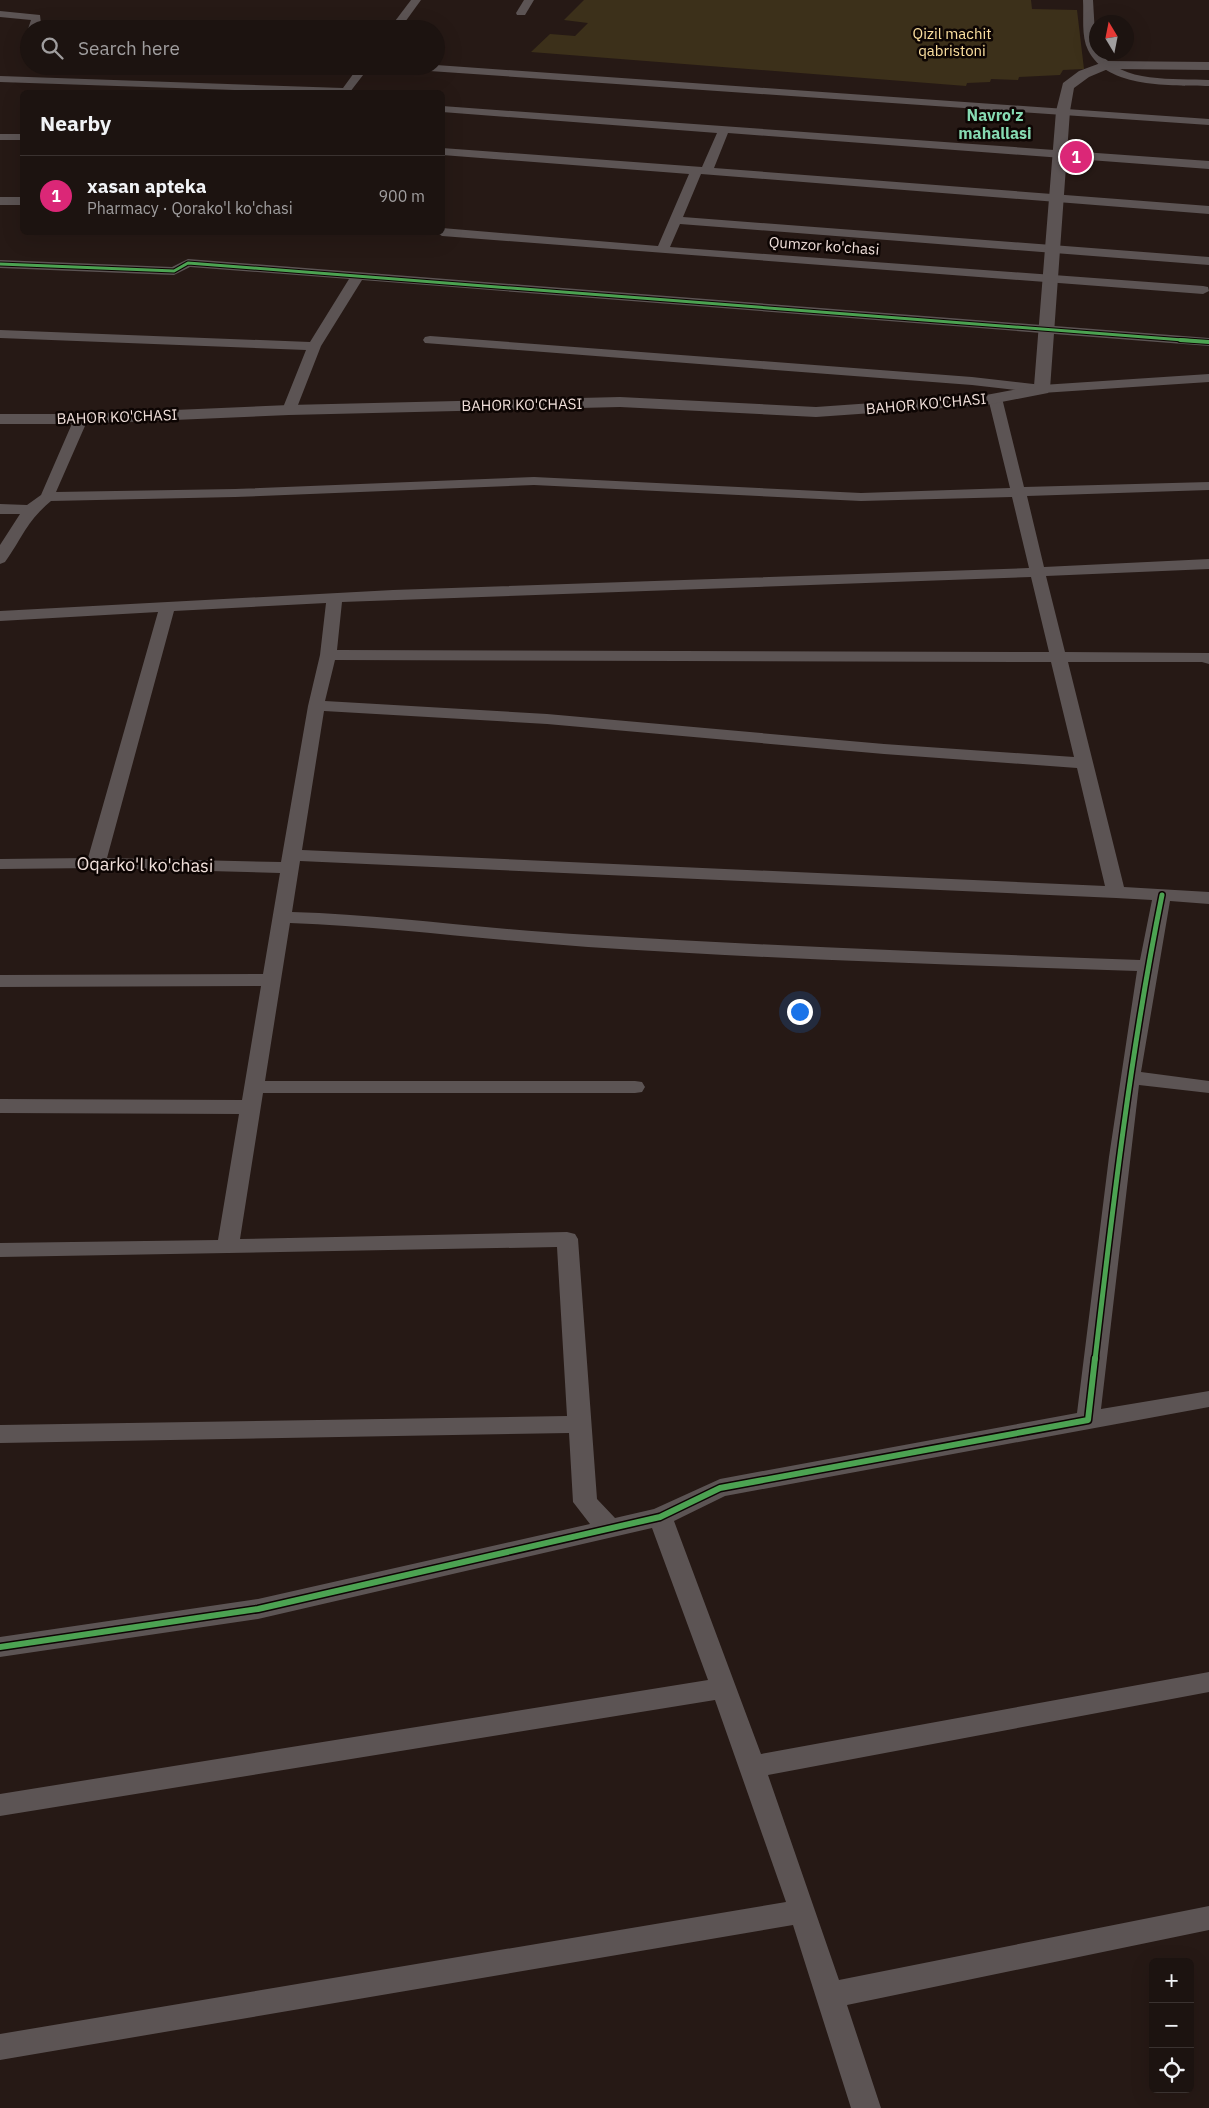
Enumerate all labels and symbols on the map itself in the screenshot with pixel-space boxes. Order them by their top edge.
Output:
north arrow [1089,15,1134,60]
park label: Qizil machit qabristoni [913,24,991,60]
district label: Navro'z mahallasi [958,105,1032,143]
pin: 1 [1060,138,1092,176]
street label: Qumzor ko'chasi [768,232,880,259]
street label: BAHOR KO'CHASI [865,389,987,418]
street label: BAHOR KO'CHASI [461,394,583,415]
street label: BAHOR KO'CHASI [56,405,178,428]
street label: Oqarko'l ko'chasi [76,852,214,877]
your location [787,999,813,1025]

